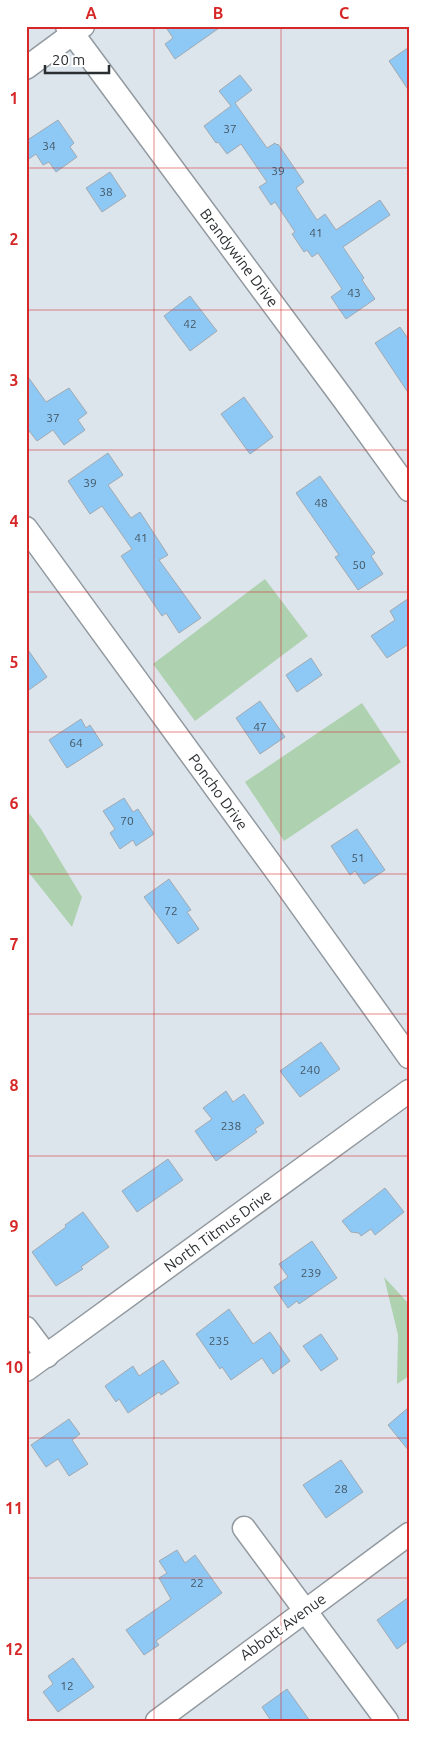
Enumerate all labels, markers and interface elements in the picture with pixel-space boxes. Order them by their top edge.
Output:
text: A [85,4,97,22]
text: B [213,4,223,22]
text: C [339,4,349,22]
scale bar [45,42,109,74]
text: 20 m [52,51,85,68]
text: 1 [9,89,19,107]
house number: 37 [223,122,237,135]
house number: 34 [42,139,56,152]
house number: 39 [271,164,285,177]
house number: 38 [99,185,113,198]
street label: Brandywine Drive [197,205,282,310]
house number: 41 [309,226,323,239]
text: 2 [9,230,19,248]
house number: 43 [347,286,361,299]
house number: 42 [183,317,197,330]
text: 3 [9,371,19,389]
house number: 37 [46,411,60,424]
house number: 39 [83,476,97,489]
house number: 48 [314,496,328,509]
text: 4 [9,512,19,530]
house number: 41 [134,531,148,544]
house number: 50 [352,558,366,571]
text: 5 [9,653,19,671]
house number: 47 [253,720,267,733]
house number: 64 [69,736,83,749]
street label: Poncho Drive [185,751,252,833]
text: 6 [9,794,19,812]
house number: 70 [120,814,134,827]
house number: 51 [351,851,365,864]
house number: 72 [164,904,178,917]
text: 7 [9,935,19,953]
house number: 240 [300,1063,320,1076]
text: 8 [9,1076,19,1094]
house number: 238 [221,1119,241,1132]
street label: North Titmus Drive [161,1186,275,1275]
text: 9 [9,1217,19,1235]
house number: 239 [301,1266,321,1279]
house number: 235 [209,1334,229,1347]
text: 10 [5,1358,23,1376]
house number: 28 [334,1482,348,1495]
text: 11 [5,1499,23,1517]
house number: 22 [190,1576,204,1589]
street label: Abbott Avenue [237,1590,329,1663]
text: 12 [5,1640,23,1658]
house number: 12 [60,1679,74,1692]

